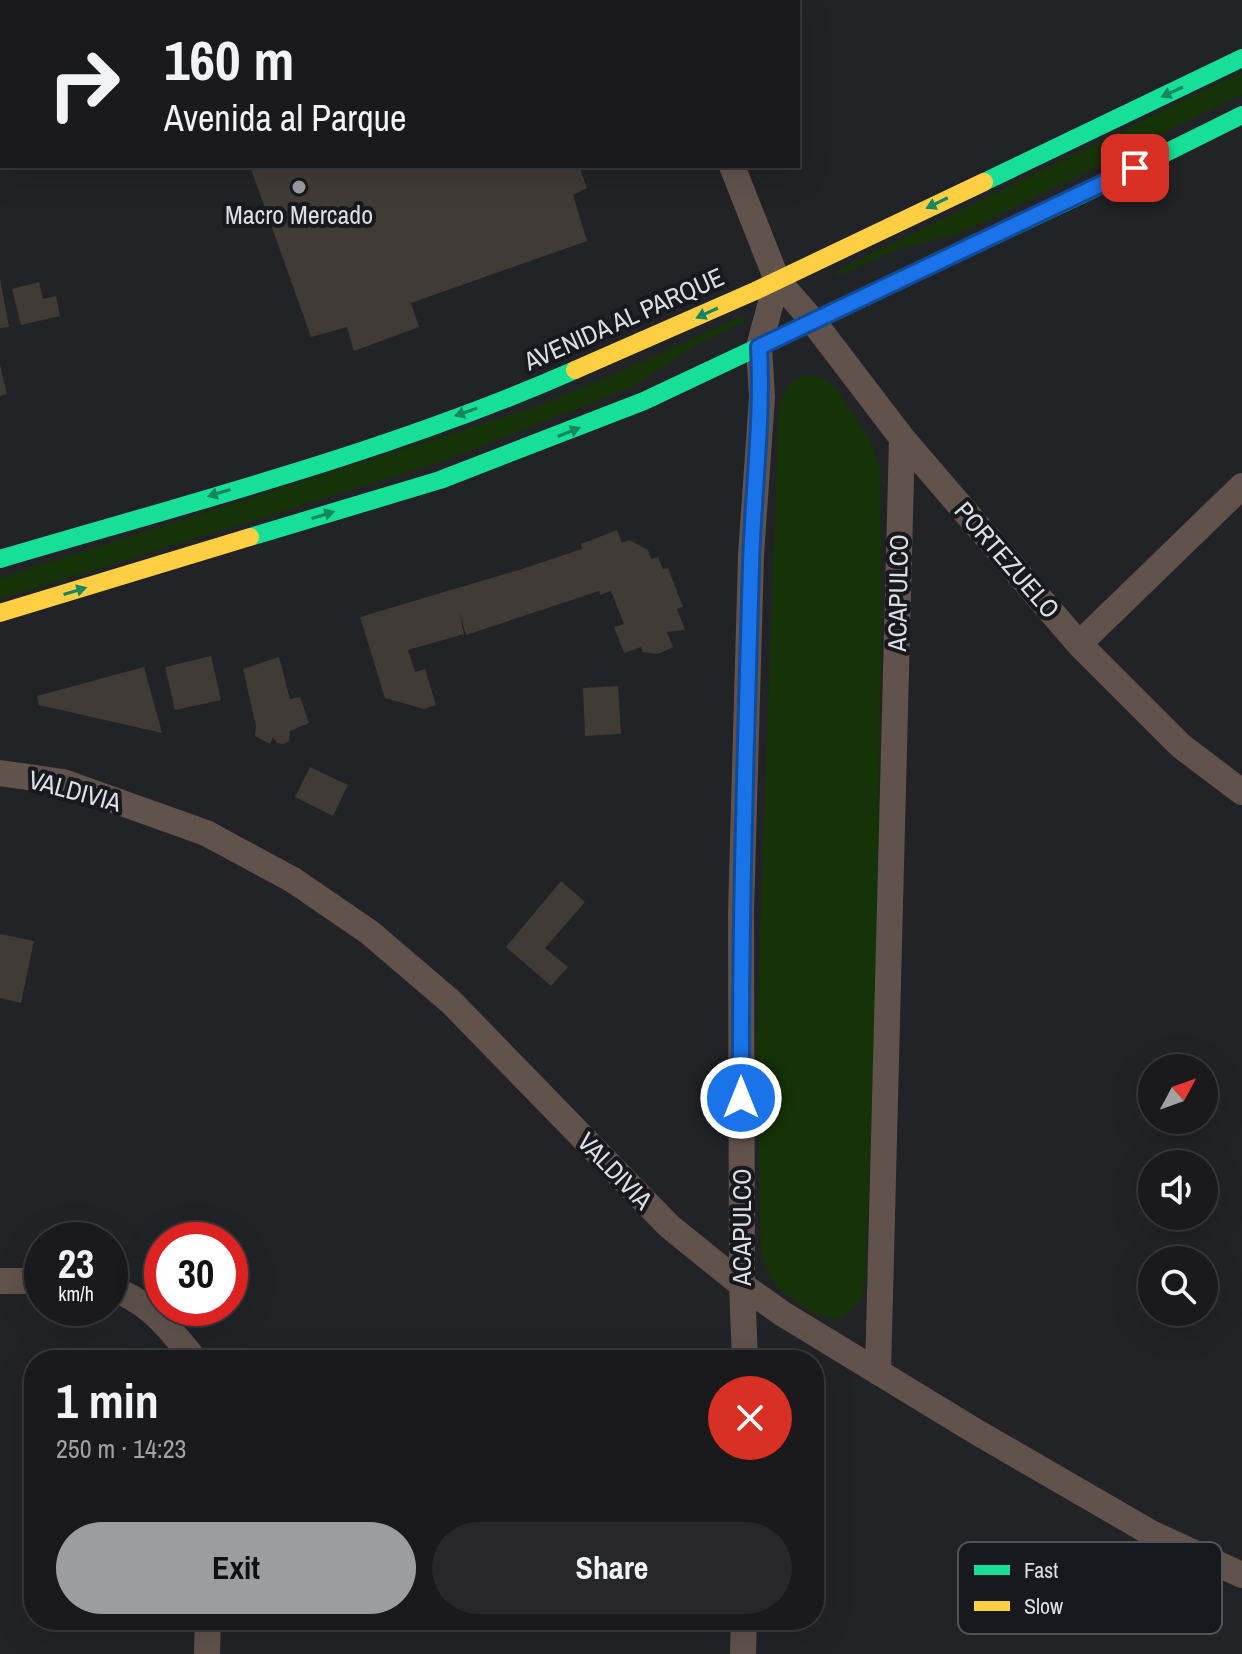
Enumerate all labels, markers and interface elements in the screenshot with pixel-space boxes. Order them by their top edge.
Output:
text: 160 m [164,22,294,97]
icon: right [32,32,136,136]
one-way arrow [1160,85,1184,99]
text: Avenida al Parque [164,94,406,142]
pin [1101,134,1169,202]
icon: arrive [1113,146,1157,190]
marker: Macro Mercado [290,178,308,196]
one-way arrow [925,196,948,210]
place label: Macro Mercado [225,197,373,232]
street label: AVENIDA AL PARQUE [517,259,729,379]
one-way arrow [695,306,718,320]
one-way arrow [454,406,478,419]
one-way arrow [557,425,581,438]
one-way arrow [207,487,231,500]
street label: PORTEZUELO [947,494,1068,626]
one-way arrow [312,508,336,521]
street label: ACAPULCO [879,534,916,653]
one-way arrow [63,584,87,597]
street label: VALDIVIA [25,761,126,820]
north arrow [1138,1054,1218,1134]
map controls [1138,1054,1218,1326]
position arrow [699,1056,783,1140]
street label: VALDIVIA [570,1125,661,1217]
button: sound [1138,1150,1218,1230]
street label: ACAPULCO [724,1168,759,1287]
speed limit sign: 30 [144,1222,248,1326]
text: 23 [58,1237,94,1290]
button: search [1138,1246,1218,1326]
text: km/h [58,1280,94,1307]
text: 1 min [56,1368,159,1433]
button: close [708,1376,792,1460]
text: 250 m · 14:23 [56,1431,186,1466]
button: Exit [56,1522,416,1614]
button: Share [432,1522,792,1614]
legend [958,1542,1222,1634]
text: Fast [1024,1555,1058,1585]
text: Slow [1024,1591,1063,1621]

